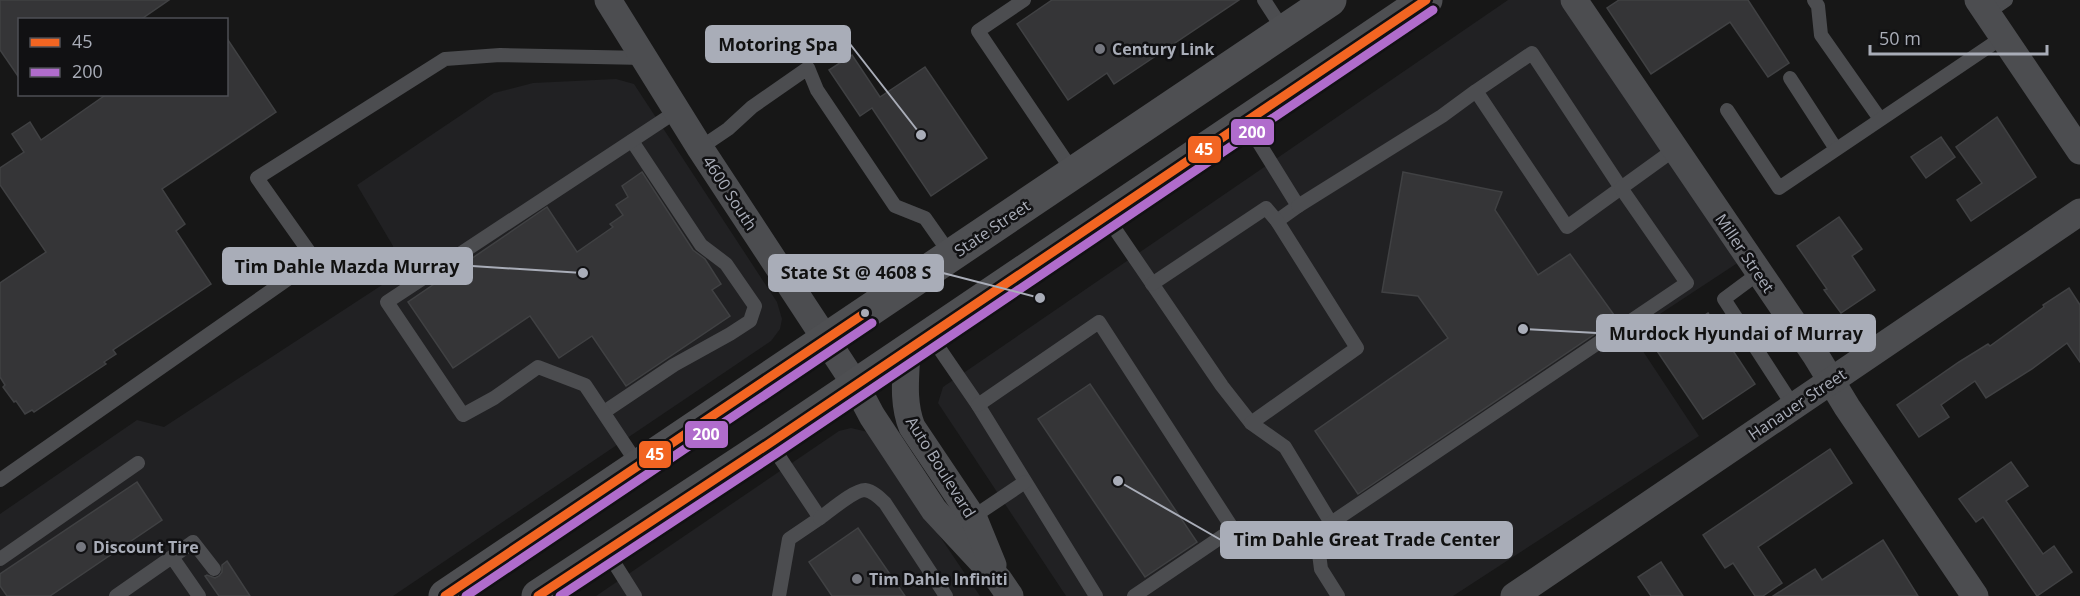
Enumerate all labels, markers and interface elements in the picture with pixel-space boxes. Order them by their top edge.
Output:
legend [18,18,228,96]
scale bar [1870,18,2047,56]
callout: Motoring Spa [706,26,850,62]
text: 50 m [1879,26,1921,50]
text: 45 [72,29,93,53]
text: Motoring Spa [718,32,838,56]
place label: Century Link [1112,38,1215,60]
marker: Century Link [1093,42,1107,56]
text: 200 [72,59,103,83]
line badge: 200 [1230,118,1275,146]
text: 200 [1238,121,1266,143]
line badge: 45 [1187,135,1222,164]
text: 45 [1195,138,1213,160]
street label: 4600 South [698,152,762,234]
street label: State Street [950,194,1034,261]
street label: Miller Street [1710,209,1780,297]
callout: Tim Dahle Mazda Murray [223,248,472,284]
text: Tim Dahle Mazda Murray [235,254,460,278]
callout: State St @ 4608 S [769,255,943,291]
text: State St @ 4608 S [781,260,931,284]
unlabelled marker [859,307,871,319]
callout: Murdock Hyundai of Murray [1597,315,1875,351]
text: Murdock Hyundai of Murray [1609,321,1864,345]
street label: Hanauer Street [1744,363,1850,445]
street label: Auto Boulevard [901,412,981,522]
line badge: 200 [684,420,729,449]
text: 200 [692,423,720,445]
line badge: 45 [638,440,672,469]
text: 45 [646,443,664,465]
callout: Tim Dahle Great Trade Center [1221,522,1512,558]
text: Tim Dahle Great Trade Center [1233,527,1501,551]
place label: Discount Tire [93,536,199,558]
marker: Discount Tire [74,540,88,554]
place label: Tim Dahle Infiniti [869,568,1008,590]
marker: Tim Dahle Infiniti [850,572,864,586]

